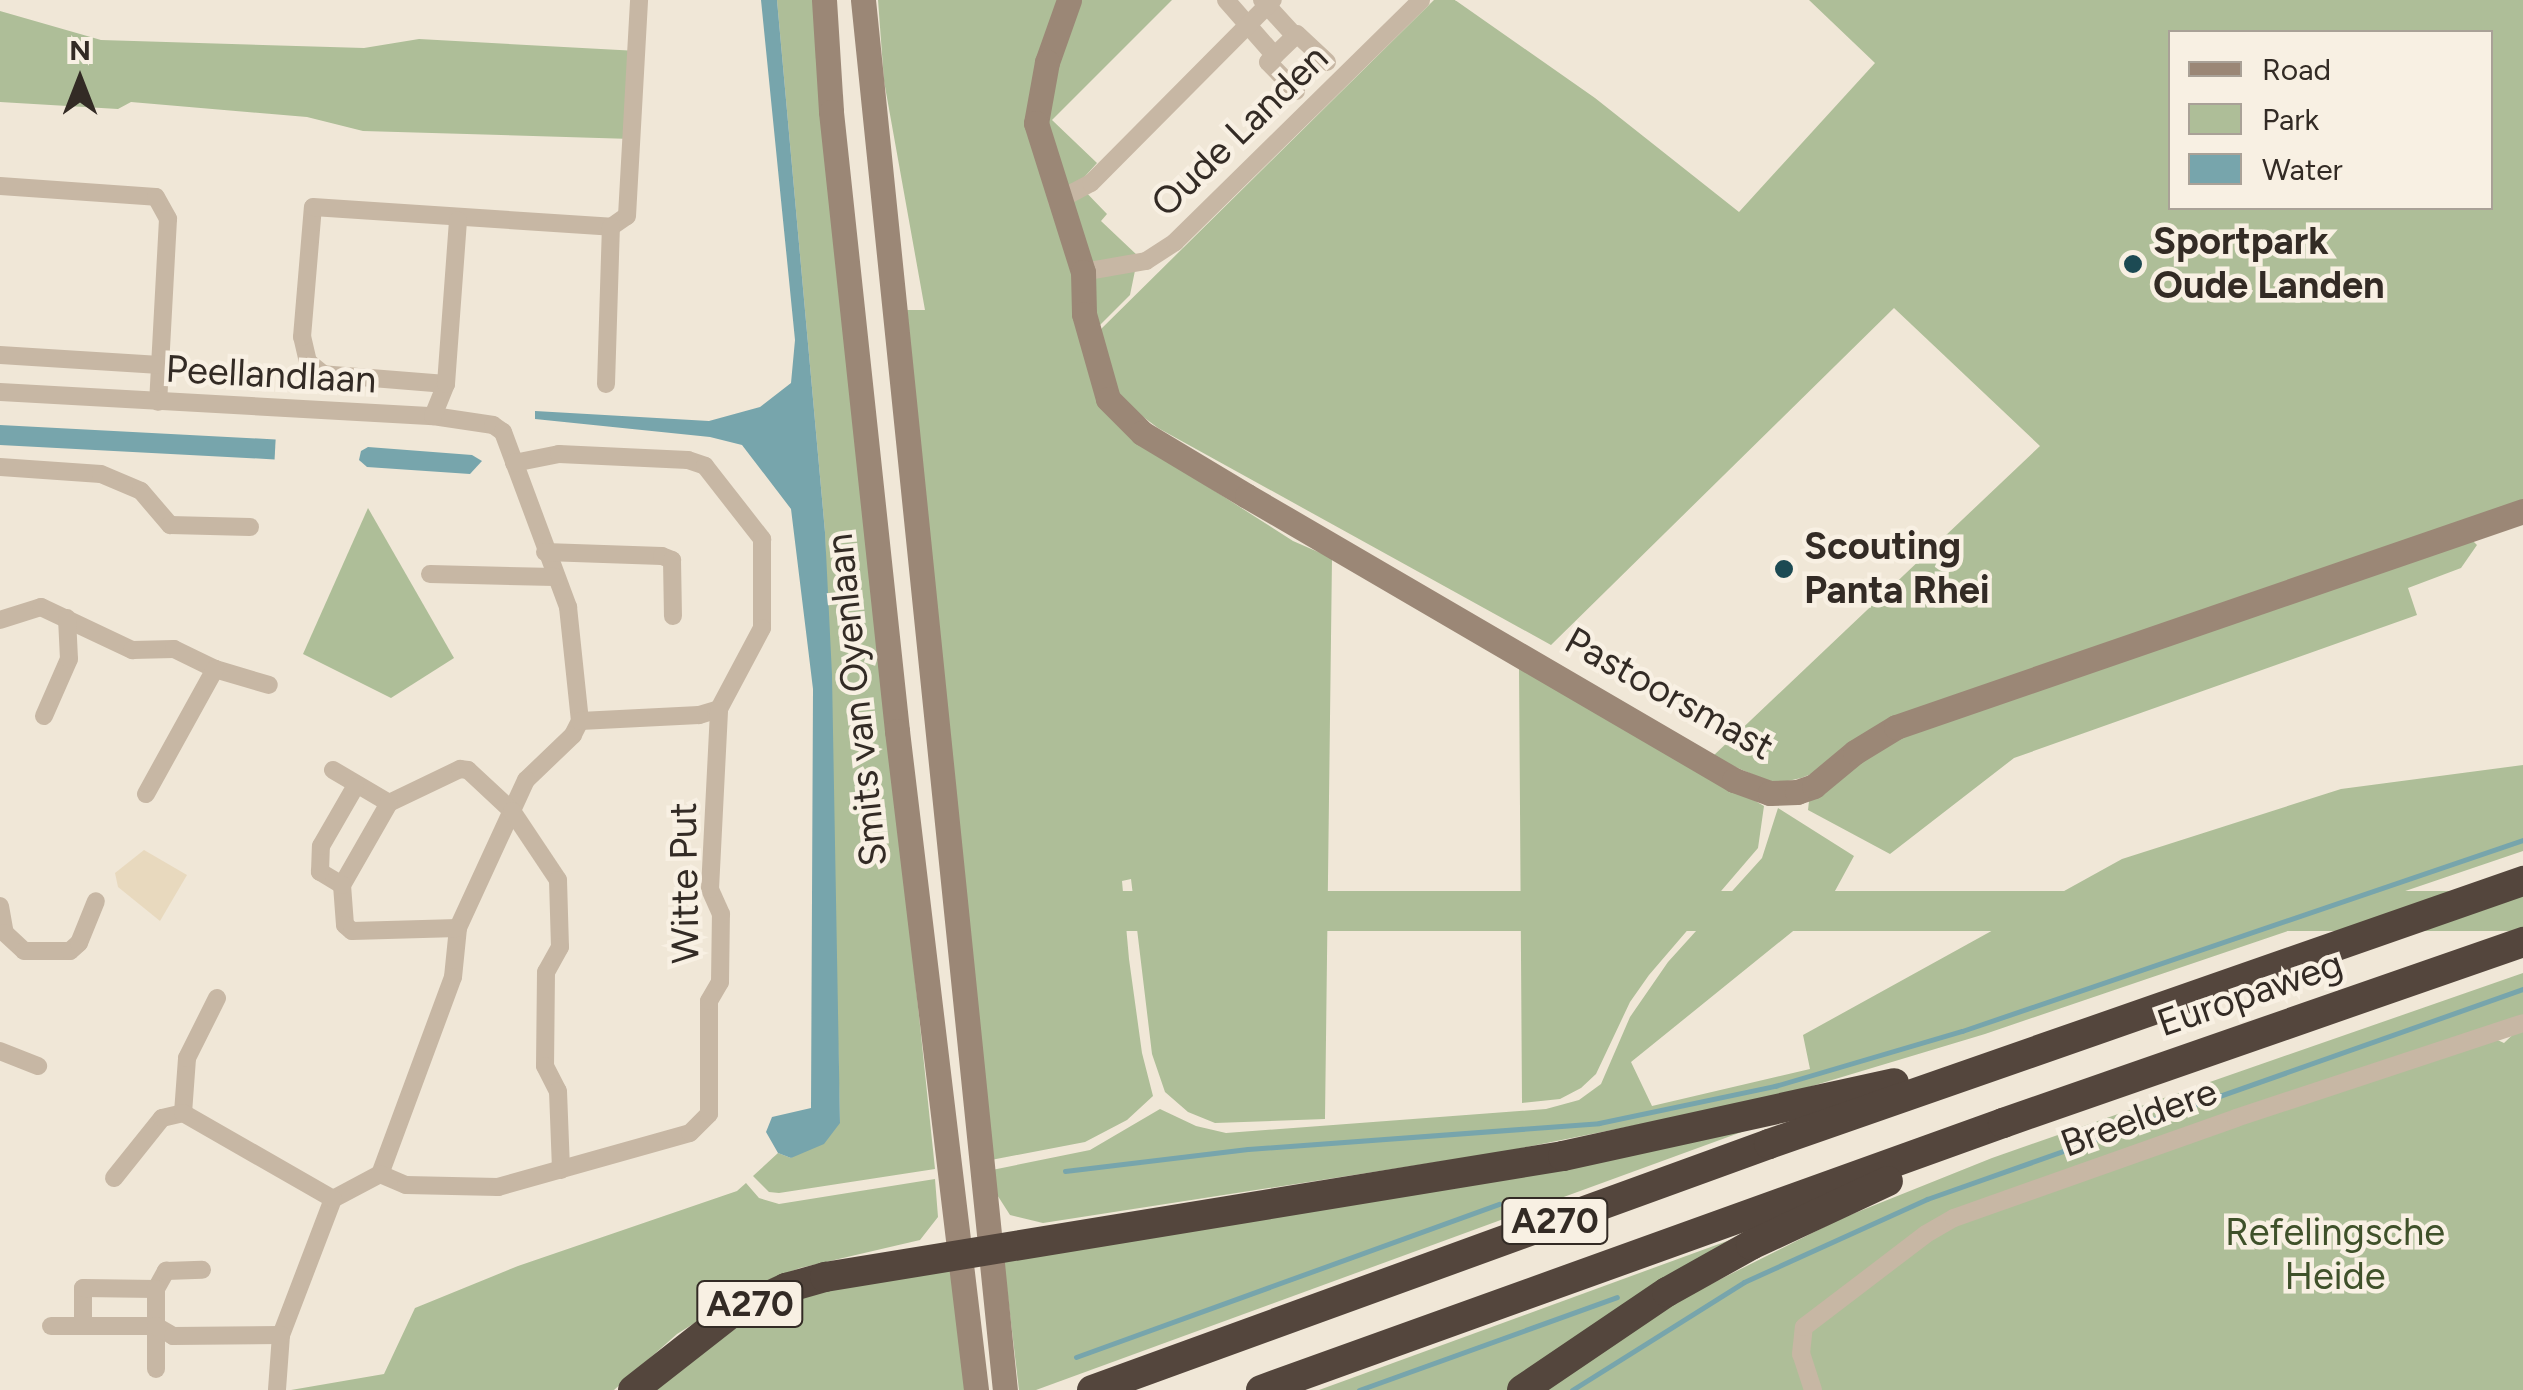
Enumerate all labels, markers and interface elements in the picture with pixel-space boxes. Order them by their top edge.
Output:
north arrow [30,30,130,130]
legend [2168,30,2493,210]
text: N [69,33,91,67]
street label: Oude Landen [1142,36,1338,226]
text: Road [2262,51,2331,88]
text: Park [2262,101,2319,138]
text: Water [2262,151,2343,188]
place label: Sportpark Oude Landen [2153,219,2385,308]
marker: Sportpark Oude Landen [2122,253,2144,275]
street label: Peellandlaan [164,347,378,403]
place label: Scouting Panta Rhei [1804,524,1990,614]
street label: Smits van Oyenlaan [817,531,897,869]
marker: Scouting Panta Rhei [1773,558,1795,580]
street label: Pastoorsmast [1557,618,1781,770]
street label: Witte Put [661,802,709,964]
street label: Europaweg [2152,941,2348,1047]
street label: Breeldere [2055,1069,2223,1167]
road number: A270 [1500,1191,1610,1251]
park label: Refelingsche Heide [2225,1210,2445,1300]
road number: A270 [695,1274,805,1334]

